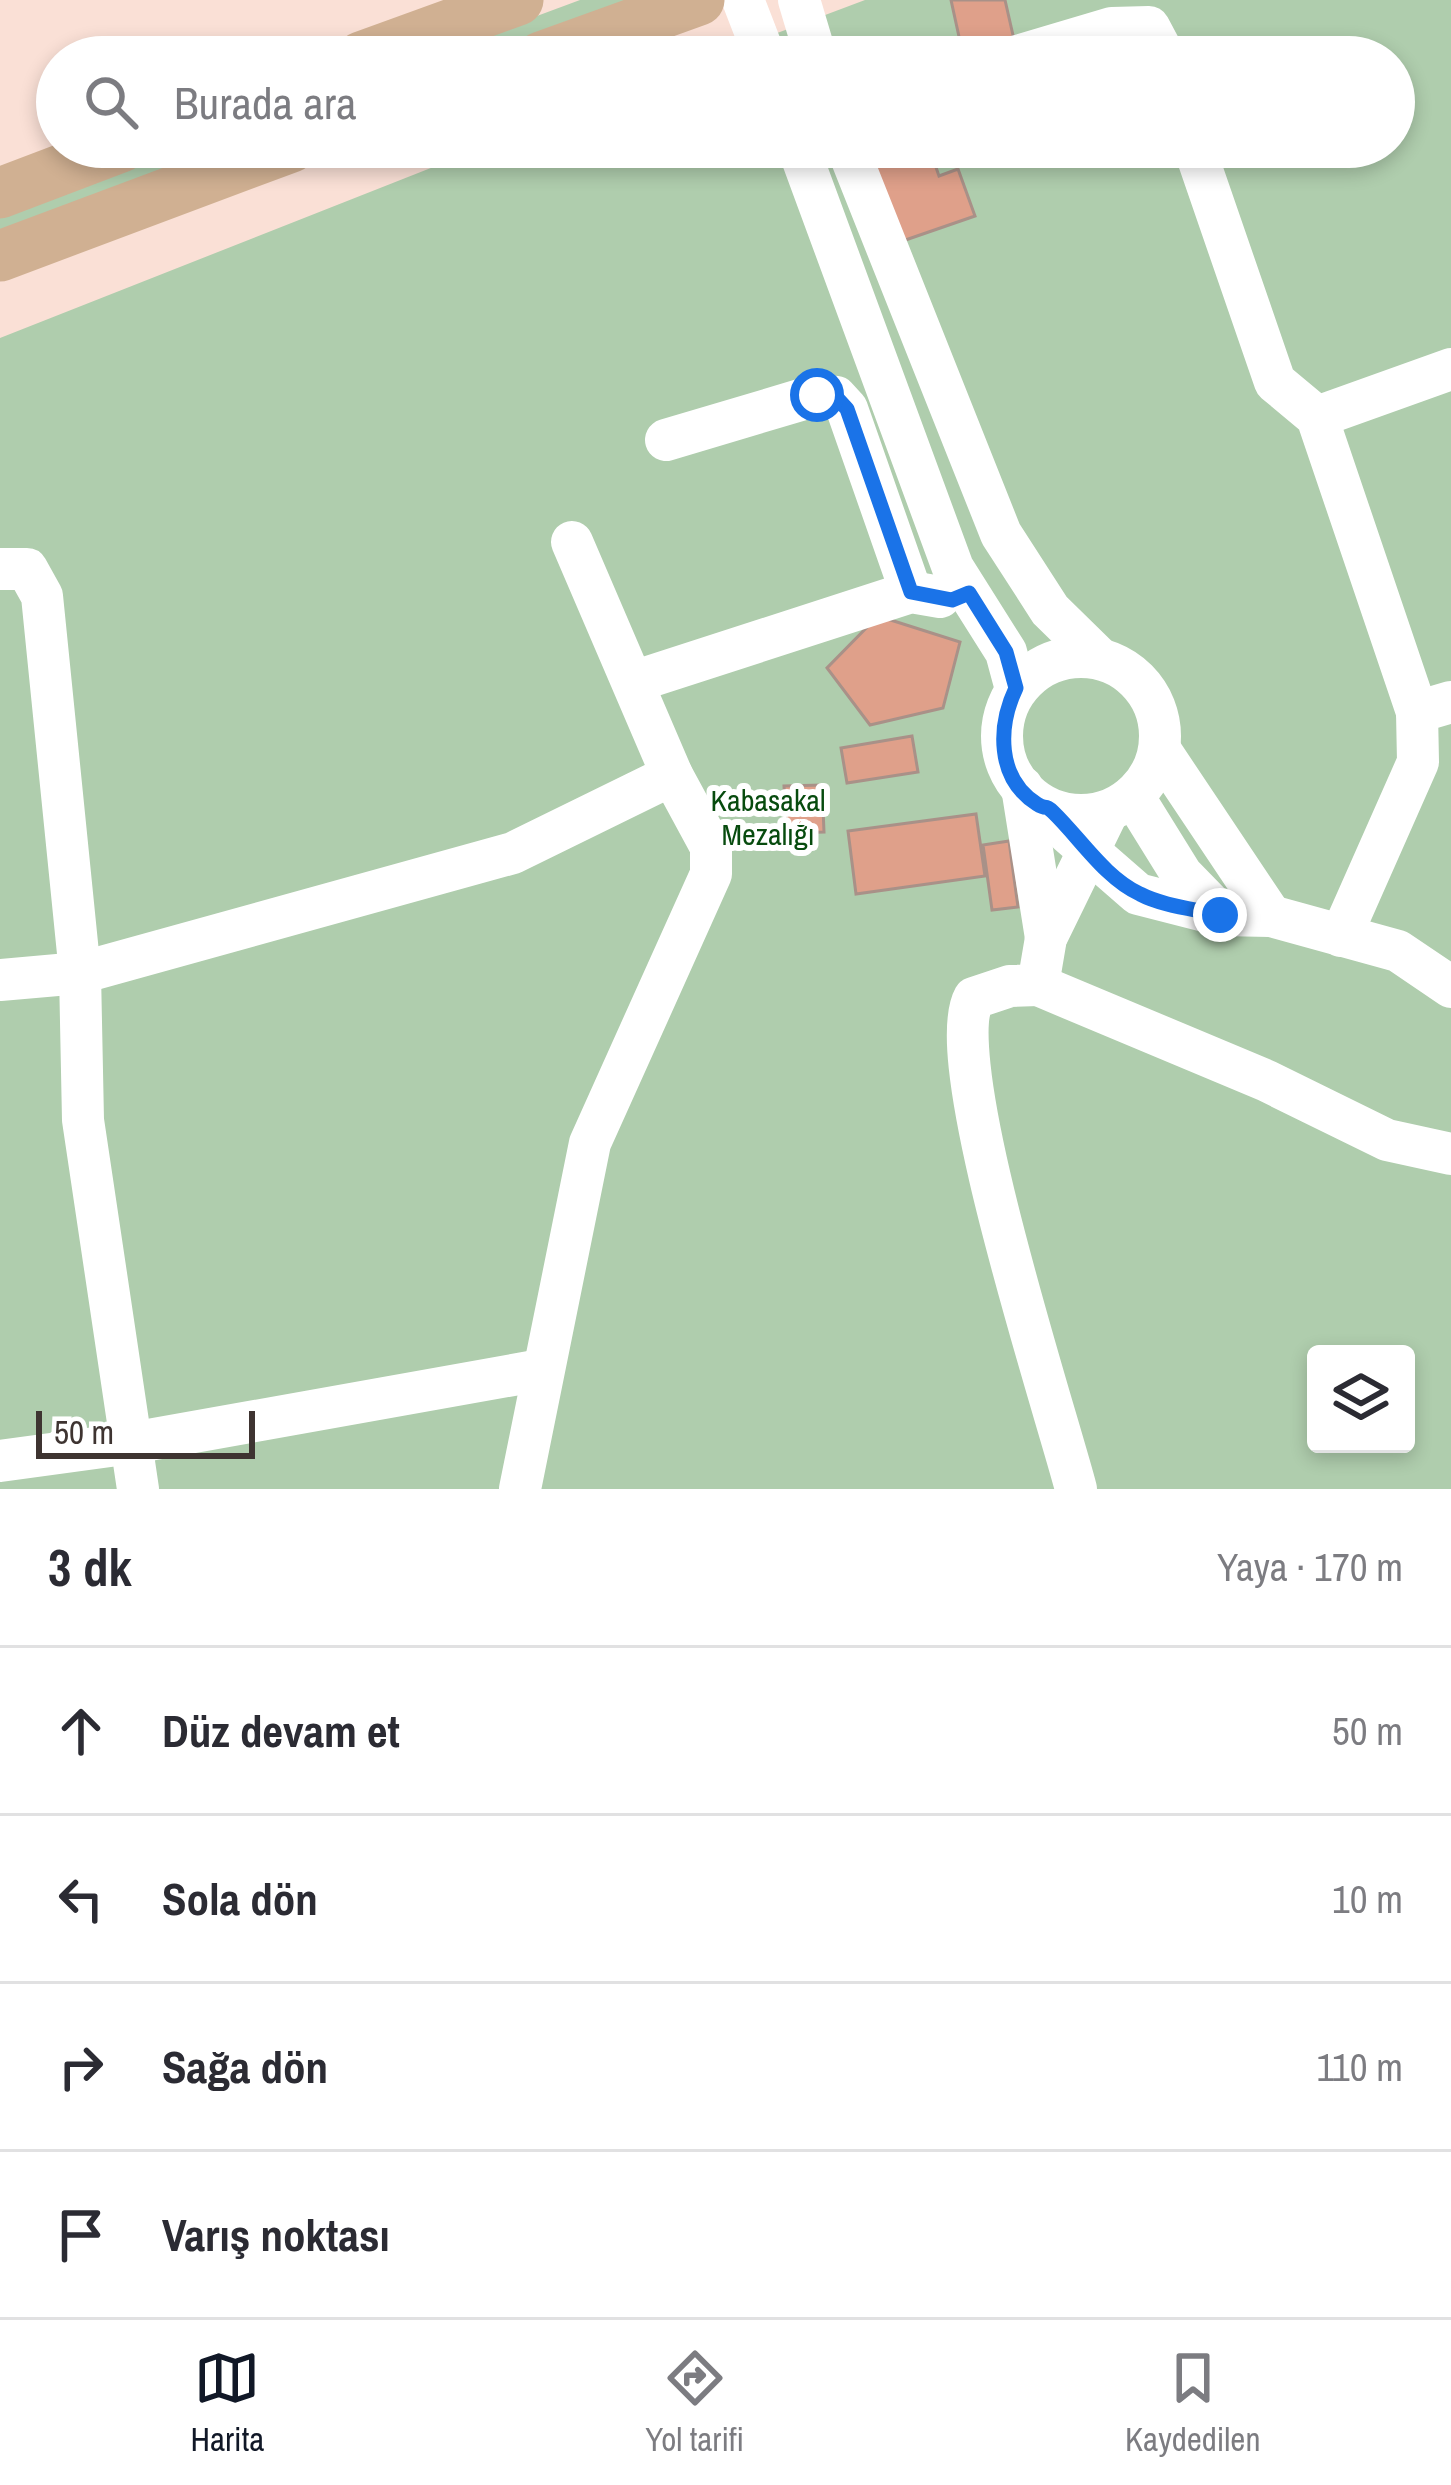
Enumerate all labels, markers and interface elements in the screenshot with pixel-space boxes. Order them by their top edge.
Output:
search box [36,36,1415,168]
icon: search [78,69,144,135]
text: Burada ara [174,72,357,133]
route start [790,368,844,422]
park label: Kabasakal Mezalığı [711,780,825,854]
route end [1193,888,1247,942]
map controls [1307,1345,1415,1453]
button: layers [1307,1345,1415,1453]
scale bar [36,1405,255,1458]
text: 50 m [54,1410,114,1454]
text: 3 dk [48,1533,132,1602]
text: Yaya · 170 m [1217,1541,1403,1593]
icon: ahead [48,1698,114,1764]
text: Düz devam et [162,1700,400,1761]
text: 50 m [1332,1705,1403,1757]
icon: left [48,1866,114,1932]
text: Sola dön [162,1868,318,1929]
text: 10 m [1332,1873,1403,1925]
icon: right [48,2034,114,2100]
text: Sağa dön [162,2036,328,2097]
text: 110 m [1316,2041,1403,2093]
icon: arrive [48,2202,114,2268]
text: Varış noktası [162,2204,390,2265]
tab: Harita [191,2345,264,2461]
tab: Yol tarifi [645,2345,744,2461]
tab: Kaydedilen [1125,2345,1260,2461]

